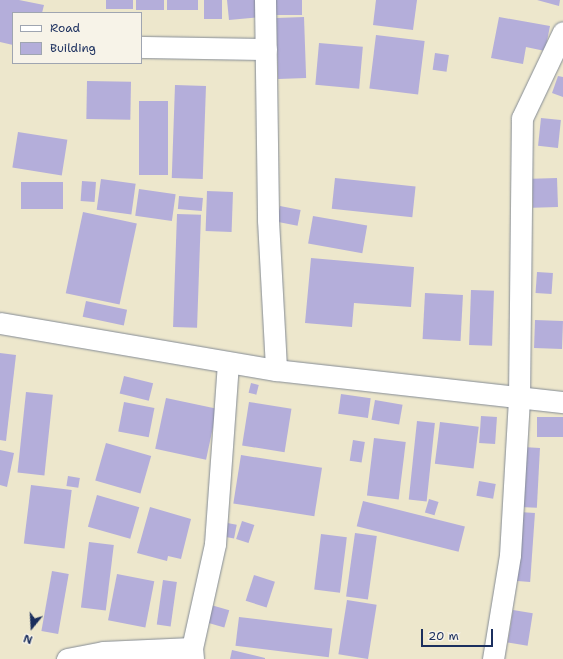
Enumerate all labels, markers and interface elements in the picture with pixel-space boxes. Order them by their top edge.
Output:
legend [12,12,142,64]
text: Road [50,20,80,36]
text: Building [50,40,96,56]
north arrow [12,607,52,647]
scale bar [423,621,495,647]
text: 20 m [428,628,459,644]
text: N [22,630,35,647]

